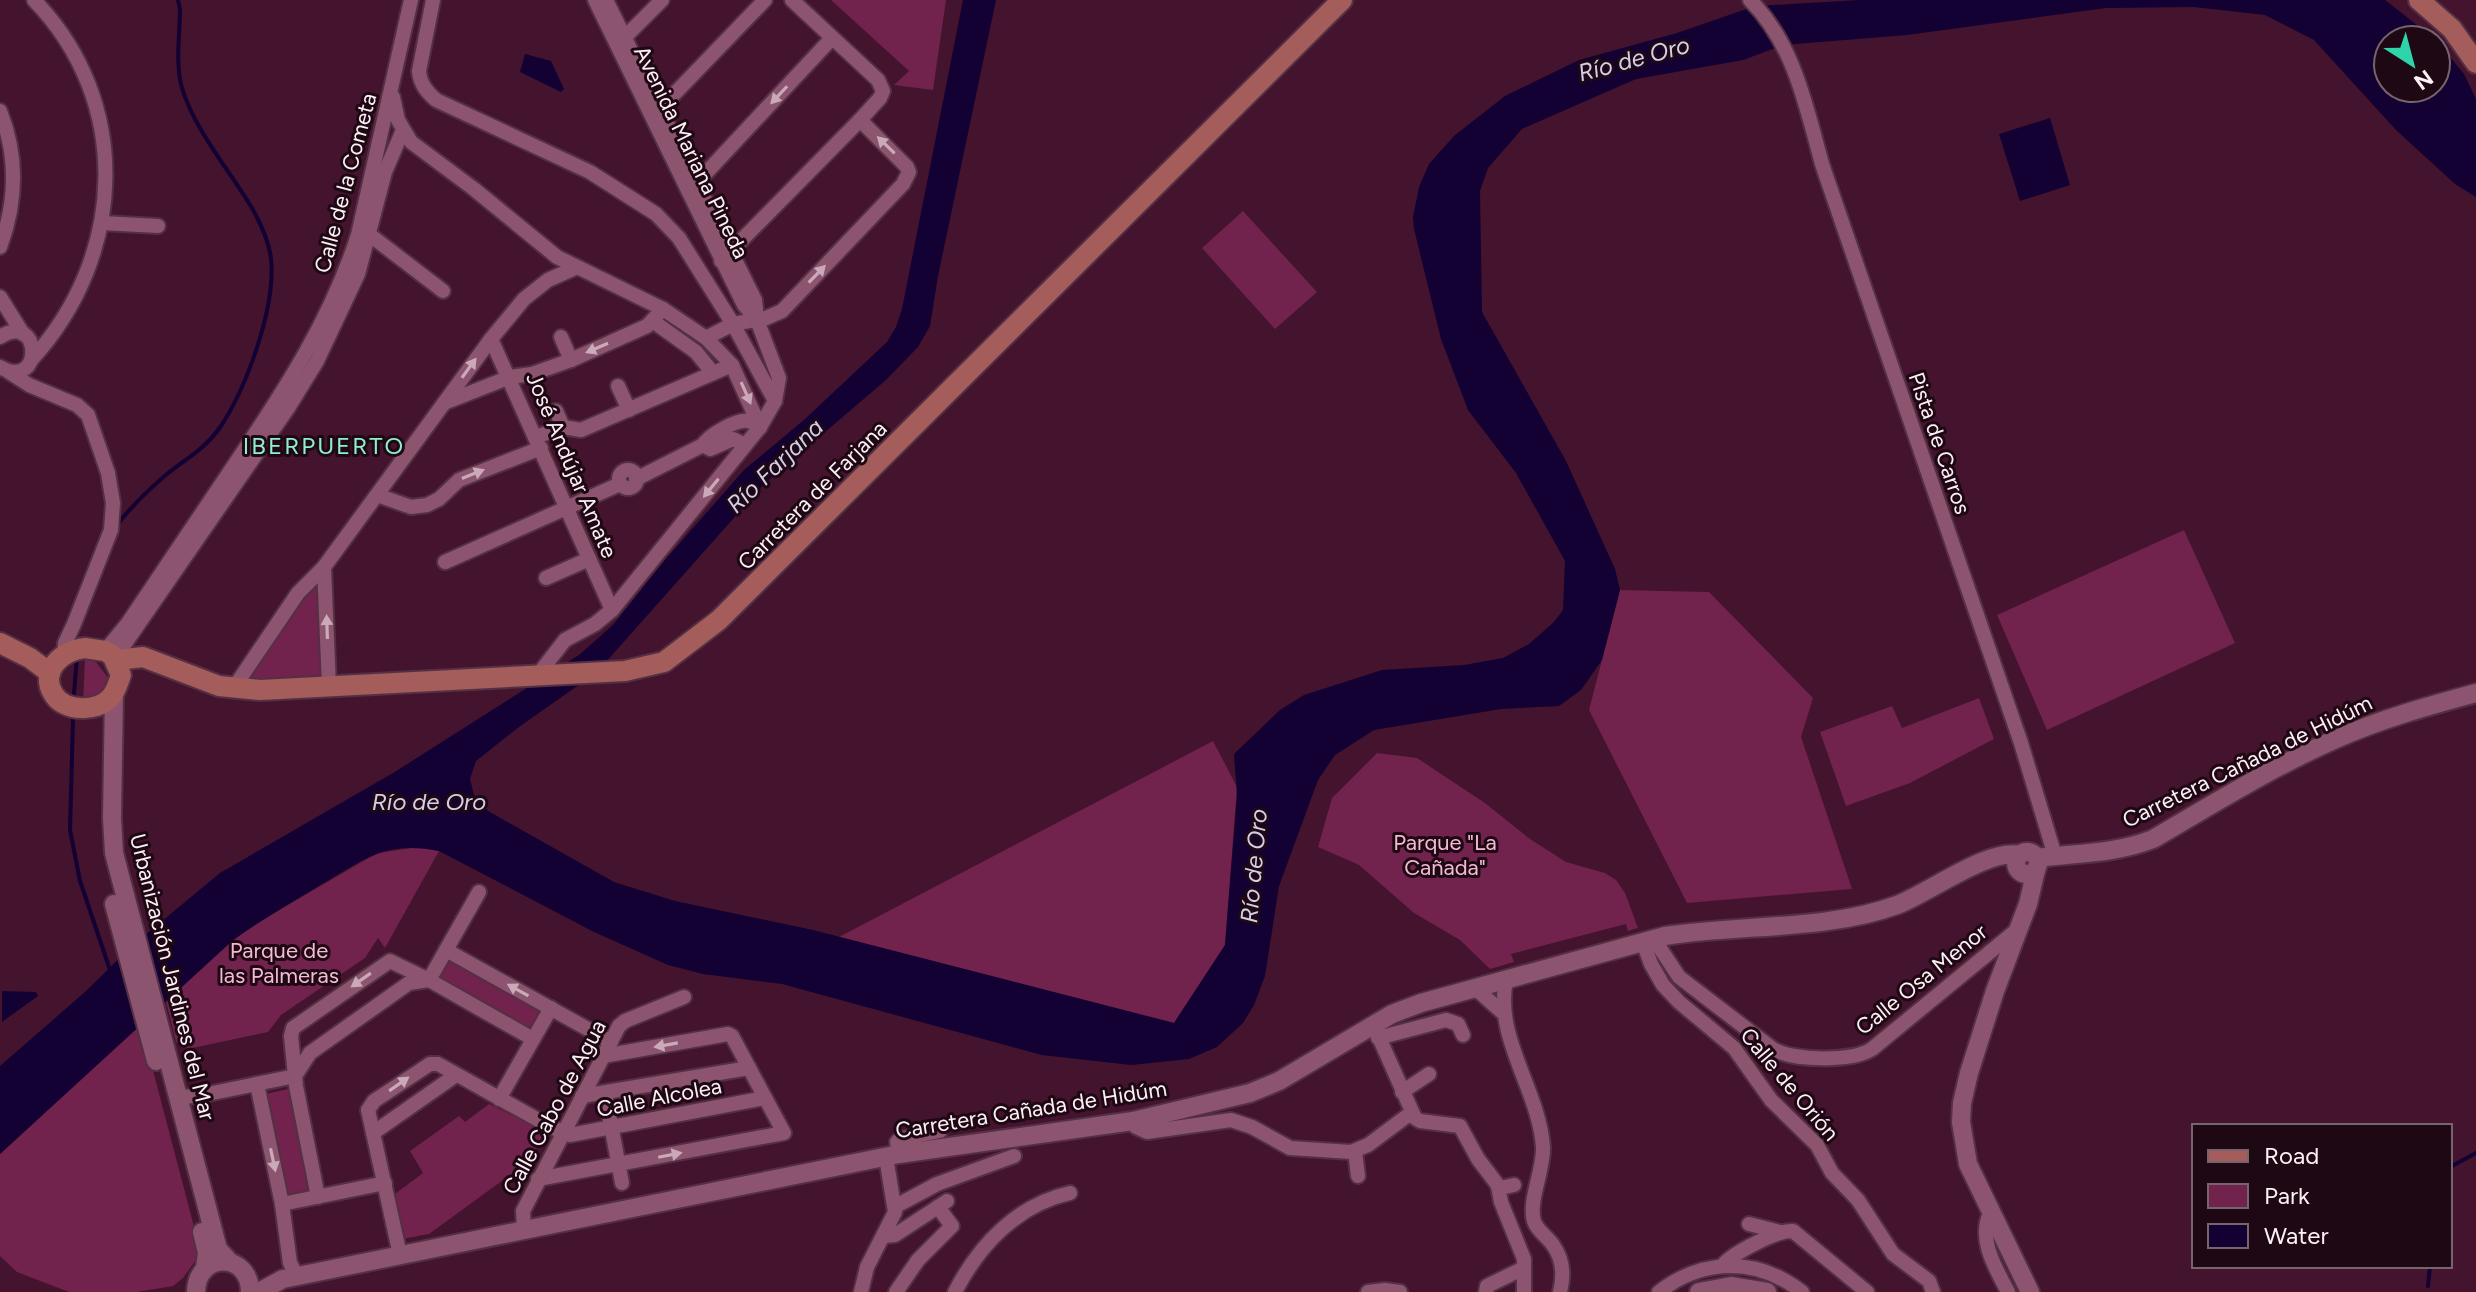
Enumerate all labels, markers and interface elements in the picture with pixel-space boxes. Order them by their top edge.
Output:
north arrow [2372,24,2452,104]
water label: Río de Oro [1575,30,1693,87]
street label: Avenida Mariana Pineda [628,41,755,263]
text: N [2409,64,2438,96]
one-way arrow [770,85,788,104]
street label: Calle de la Cometa [309,90,382,276]
one-way arrow [877,136,896,155]
one-way arrow [808,265,826,284]
one-way arrow [586,342,609,355]
one-way arrow [461,358,477,378]
street label: José Andújar Amate [520,368,623,562]
street label: Pista de Carros [1903,369,1976,518]
one-way arrow [739,381,753,405]
water label: Río Farjana [720,412,829,519]
street label: Carretera de Farjana [732,415,893,576]
district label: IBERPUERTO [243,431,405,460]
one-way arrow [461,468,485,481]
one-way arrow [703,478,720,498]
one-way arrow [320,614,333,639]
street label: Carretera Cañada de Hidúm [2118,689,2376,834]
water label: Río de Oro [372,787,486,816]
water label: Río de Oro [1234,808,1273,924]
park label: Parque "La Cañada" [1393,829,1497,881]
street label: Urbanización Jardines del Mar [124,831,221,1124]
street label: Calle Osa Menor [1850,918,1993,1041]
park label: Parque de las Palmeras [219,937,339,989]
one-way arrow [350,972,372,988]
one-way arrow [507,984,530,997]
street label: Calle Cabo de Agua [497,1015,612,1199]
street label: Calle de Orión [1735,1022,1845,1146]
one-way arrow [653,1039,678,1051]
street label: Calle Alcolea [594,1072,724,1123]
street label: Carretera Cañada de Hidúm [893,1075,1169,1144]
one-way arrow [389,1076,409,1092]
legend [2192,1124,2452,1268]
text: Road [2264,1141,2319,1170]
one-way arrow [267,1148,280,1173]
one-way arrow [658,1148,683,1160]
text: Park [2264,1181,2310,1210]
text: Water [2264,1221,2329,1250]

